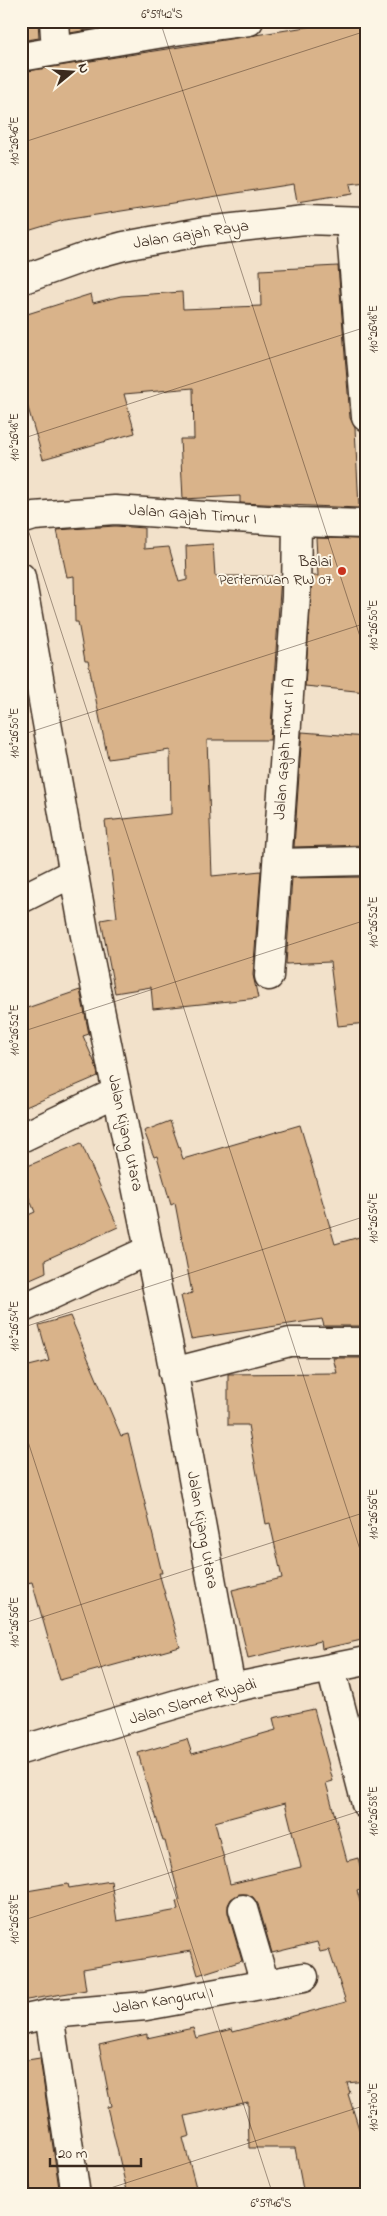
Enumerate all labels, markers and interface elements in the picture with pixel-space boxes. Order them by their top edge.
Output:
text: 6°59'42"S [141,6,183,24]
north arrow [48,48,98,98]
text: N [71,61,94,76]
text: 110°26'46"E [6,117,24,165]
street label: Jalan Gajah Raya [131,214,251,256]
text: 110°26'48"E [365,305,383,353]
text: 110°26'48"E [6,413,24,461]
street label: Jalan Gajah Timur I [128,499,258,531]
place label: Balai Pertemuan RW 07 [218,550,332,592]
marker: Balai Pertemuan RW 07 [336,565,348,577]
text: 110°26'50"E [365,600,383,650]
street label: Jalan Gajah Timur I A [268,677,302,821]
text: 110°26'50"E [6,708,24,758]
text: 110°26'52"E [365,896,383,948]
text: 110°26'52"E [6,1004,24,1056]
street label: Jalan Kijang Utara [101,1072,149,1194]
text: 110°26'54"E [365,1193,383,1243]
text: 110°26'54"E [6,1301,24,1351]
street label: Jalan Kijang Utara [180,1469,224,1591]
text: 110°26'56"E [365,1489,383,1539]
text: 110°26'56"E [6,1597,24,1647]
street label: Jalan Slamet Riyadi [127,1672,260,1732]
text: 110°26'58"E [365,1786,383,1836]
text: 110°26'58"E [6,1894,24,1944]
street label: Jalan Kanguru I [111,1981,215,2021]
text: 110°27'00"E [365,2083,383,2131]
scale bar [50,2136,141,2168]
text: 20 m [58,2143,88,2165]
text: 6°59'46"S [251,2195,292,2213]

